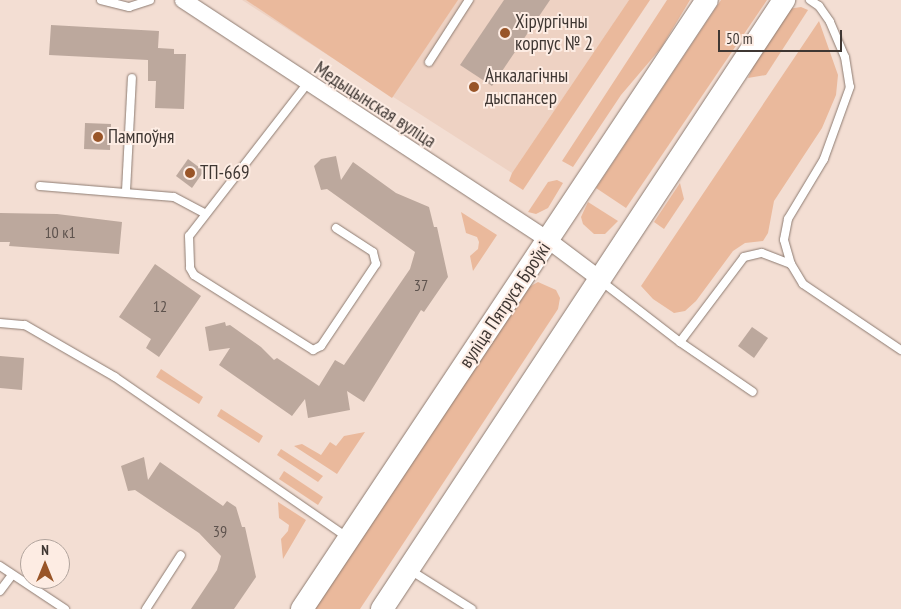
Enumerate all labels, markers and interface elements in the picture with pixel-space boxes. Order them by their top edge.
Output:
place label: Хірургічны корпус № 2 [515,11,593,55]
scale bar [721,20,845,52]
marker: Хірургічны корпус № 2 [499,27,511,39]
text: 50 m [726,29,752,48]
street label: Медыцынская вуліца [310,57,440,153]
place label: Анкалагічны дыспансер [485,65,568,109]
marker: Анкалагічны дыспансер [467,80,481,94]
place label: Пампоўня [108,126,174,148]
marker: Пампоўня [92,131,104,143]
place label: ТП-669 [200,162,250,184]
marker: ТП-669 [184,167,196,179]
house number: 10 к1 [44,222,76,242]
street label: вуліца Пятруся Броўкі [455,238,555,372]
house number: 37 [414,275,428,295]
house number: 12 [153,296,167,316]
house number: 39 [213,521,227,541]
north arrow [20,539,70,589]
text: N [41,541,49,559]

